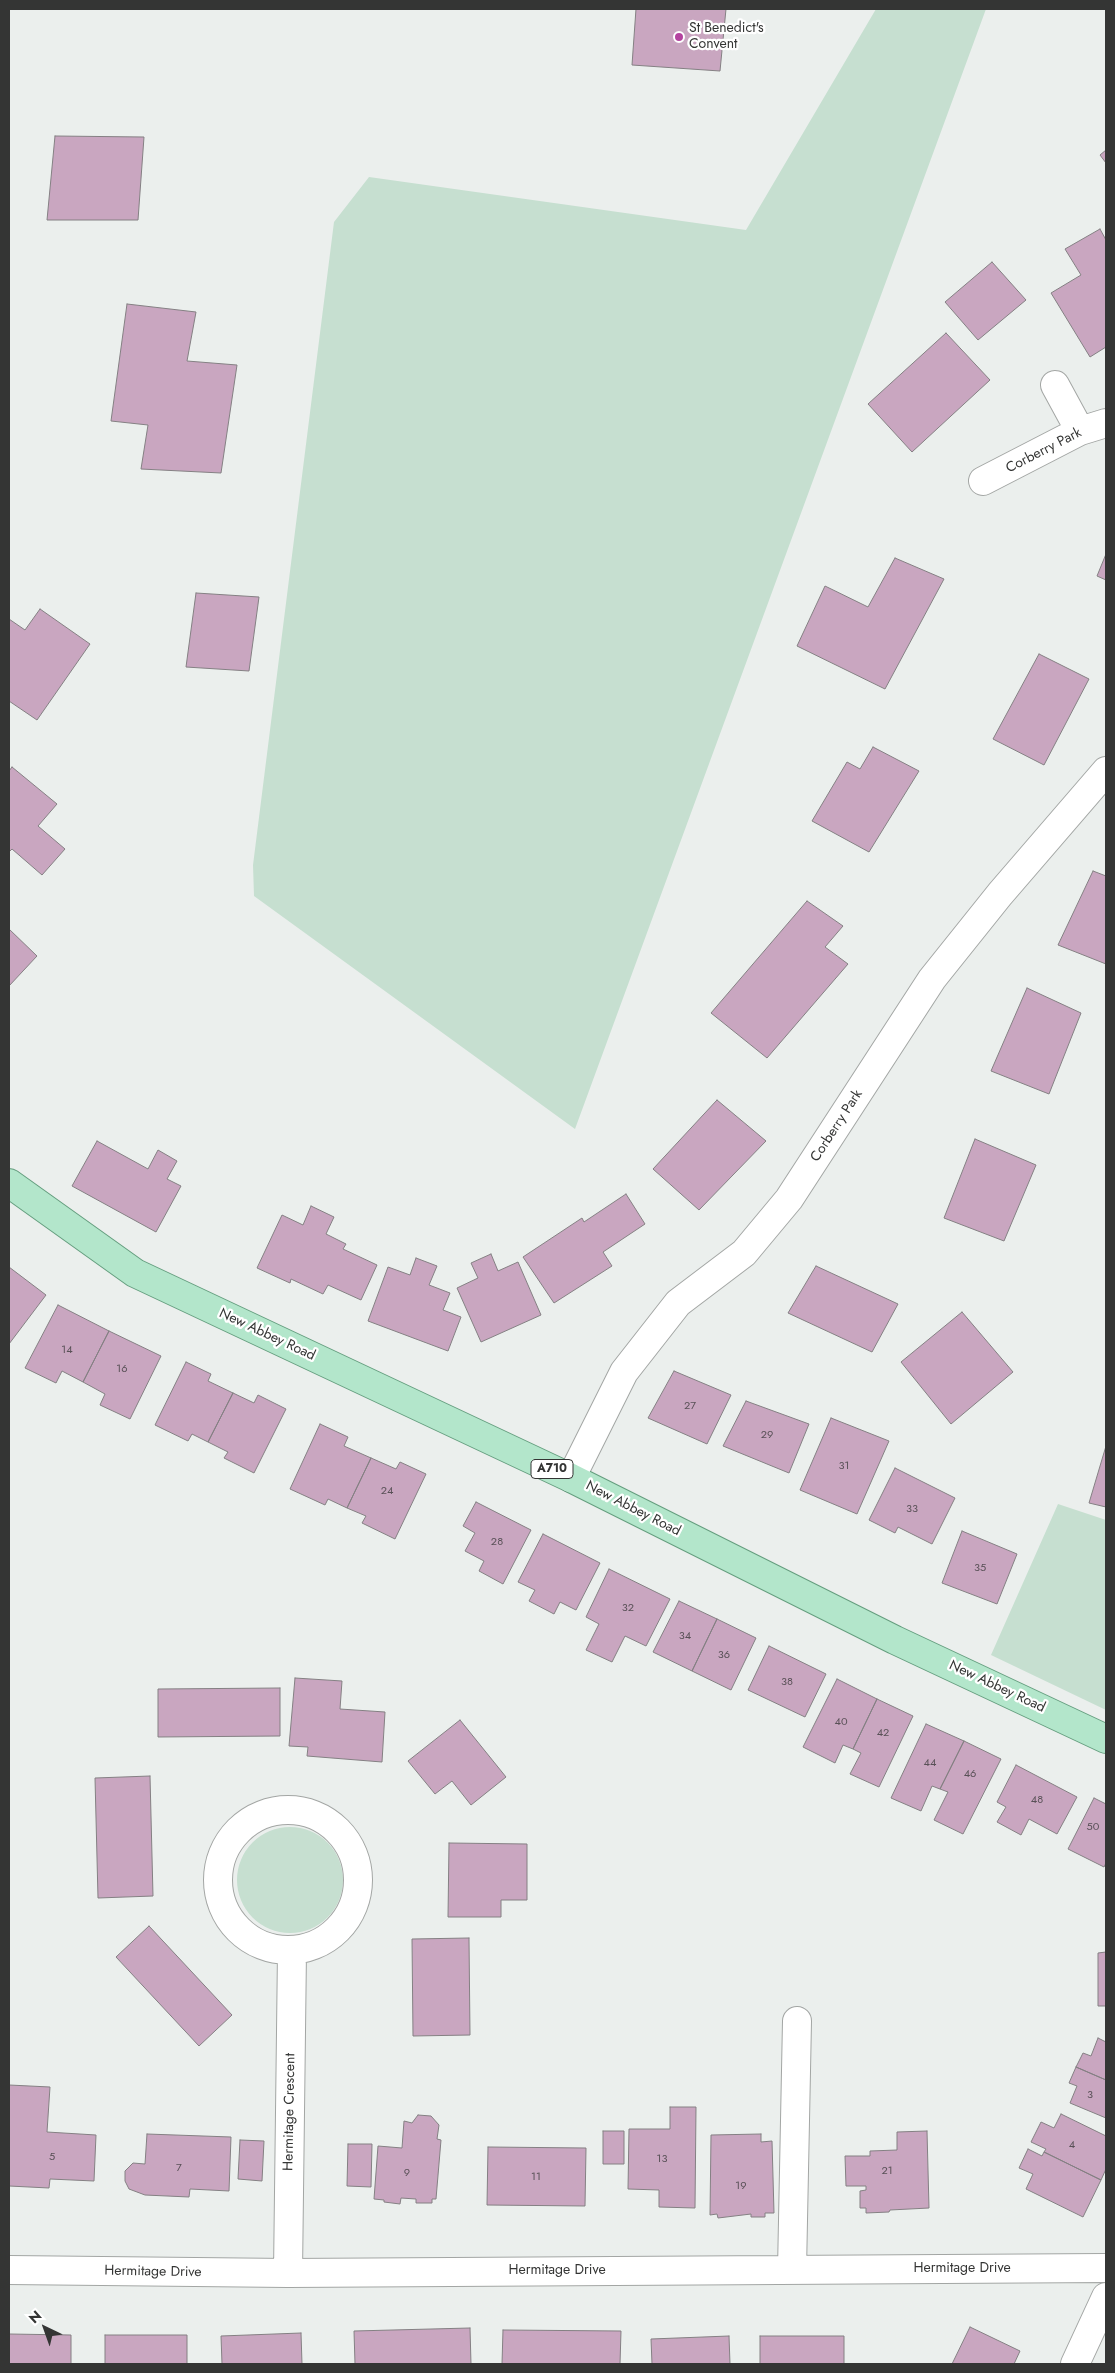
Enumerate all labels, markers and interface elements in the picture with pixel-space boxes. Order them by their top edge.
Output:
place label: St Benedict's Convent [689,21,764,54]
marker: St Benedict's Convent [673,31,685,43]
street label: Corberry Park [1003,425,1085,477]
street label: Corberry Park [807,1087,867,1165]
street label: New Abbey Road [216,1305,318,1365]
house number: 14 [61,1343,73,1357]
house number: 16 [116,1362,128,1376]
house number: 27 [684,1399,696,1413]
house number: 29 [761,1428,773,1442]
house number: 31 [839,1459,849,1473]
road number: A710 [531,1460,573,1478]
street label: New Abbey Road [583,1478,683,1540]
house number: 24 [381,1484,393,1498]
house number: 33 [906,1502,918,1516]
house number: 28 [491,1535,503,1549]
house number: 35 [974,1561,986,1575]
house number: 32 [622,1601,634,1615]
house number: 34 [679,1629,691,1643]
house number: 36 [718,1648,730,1662]
street label: New Abbey Road [946,1657,1048,1717]
house number: 38 [781,1675,793,1689]
house number: 40 [834,1715,848,1729]
house number: 42 [877,1726,889,1740]
house number: 44 [924,1756,936,1770]
house number: 46 [964,1767,976,1781]
house number: 48 [1031,1793,1043,1807]
house number: 50 [1087,1820,1099,1834]
street label: Hermitage Crescent [281,2053,299,2171]
house number: 3 [1087,2088,1093,2102]
house number: 4 [1069,2138,1075,2152]
house number: 5 [49,2150,55,2164]
house number: 13 [657,2152,667,2166]
house number: 7 [176,2161,182,2175]
house number: 21 [881,2164,893,2178]
house number: 9 [404,2166,410,2180]
house number: 11 [531,2170,541,2184]
house number: 19 [735,2179,747,2193]
street label: Hermitage Drive [913,2261,1011,2277]
street label: Hermitage Drive [104,2263,202,2281]
street label: Hermitage Drive [508,2263,606,2279]
north arrow [20,2303,70,2353]
text: N [24,2306,46,2328]

